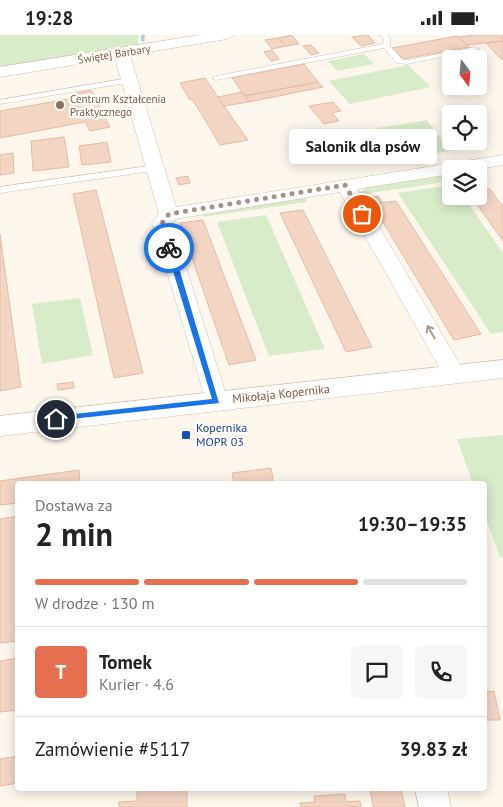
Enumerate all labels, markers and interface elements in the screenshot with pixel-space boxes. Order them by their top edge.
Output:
text: 19:28 [25,6,73,30]
street label: Świętej Barbary [77,41,152,67]
north arrow [442,50,488,95]
map controls [442,50,487,205]
place label: Centrum Kształcenia Praktycznego [70,92,166,119]
marker: Centrum Kształcenia Praktycznego [54,99,66,111]
button: locate [442,105,487,150]
callout: Salonik dla psów [288,129,436,164]
text: Salonik dla psów [306,136,420,156]
button: layers [442,160,487,205]
pin [341,193,383,235]
icon: bag [348,200,376,228]
courier [144,223,194,273]
icon: bike [155,234,183,262]
one-way arrow [425,326,435,340]
street label: Mikołaja Kopernika [231,381,330,406]
pin [35,398,77,440]
icon: home [42,405,70,433]
place label: Kopernika MOPR 03 [196,420,247,449]
marker: Kopernika MOPR 03 [180,429,192,441]
text: Dostawa za [35,495,113,515]
text: 19:30–19:35 [358,512,467,536]
text: 2 min [35,513,113,555]
text: W drodze · 130 m [35,593,155,613]
button: chat [351,646,403,698]
button: phone [415,646,467,698]
text: Tomek [99,650,152,674]
text: T [56,660,66,684]
text: Kurier · 4.6 [99,674,174,694]
text: Zamówienie #5117 [35,737,190,761]
text: 39.83 zł [400,737,467,761]

